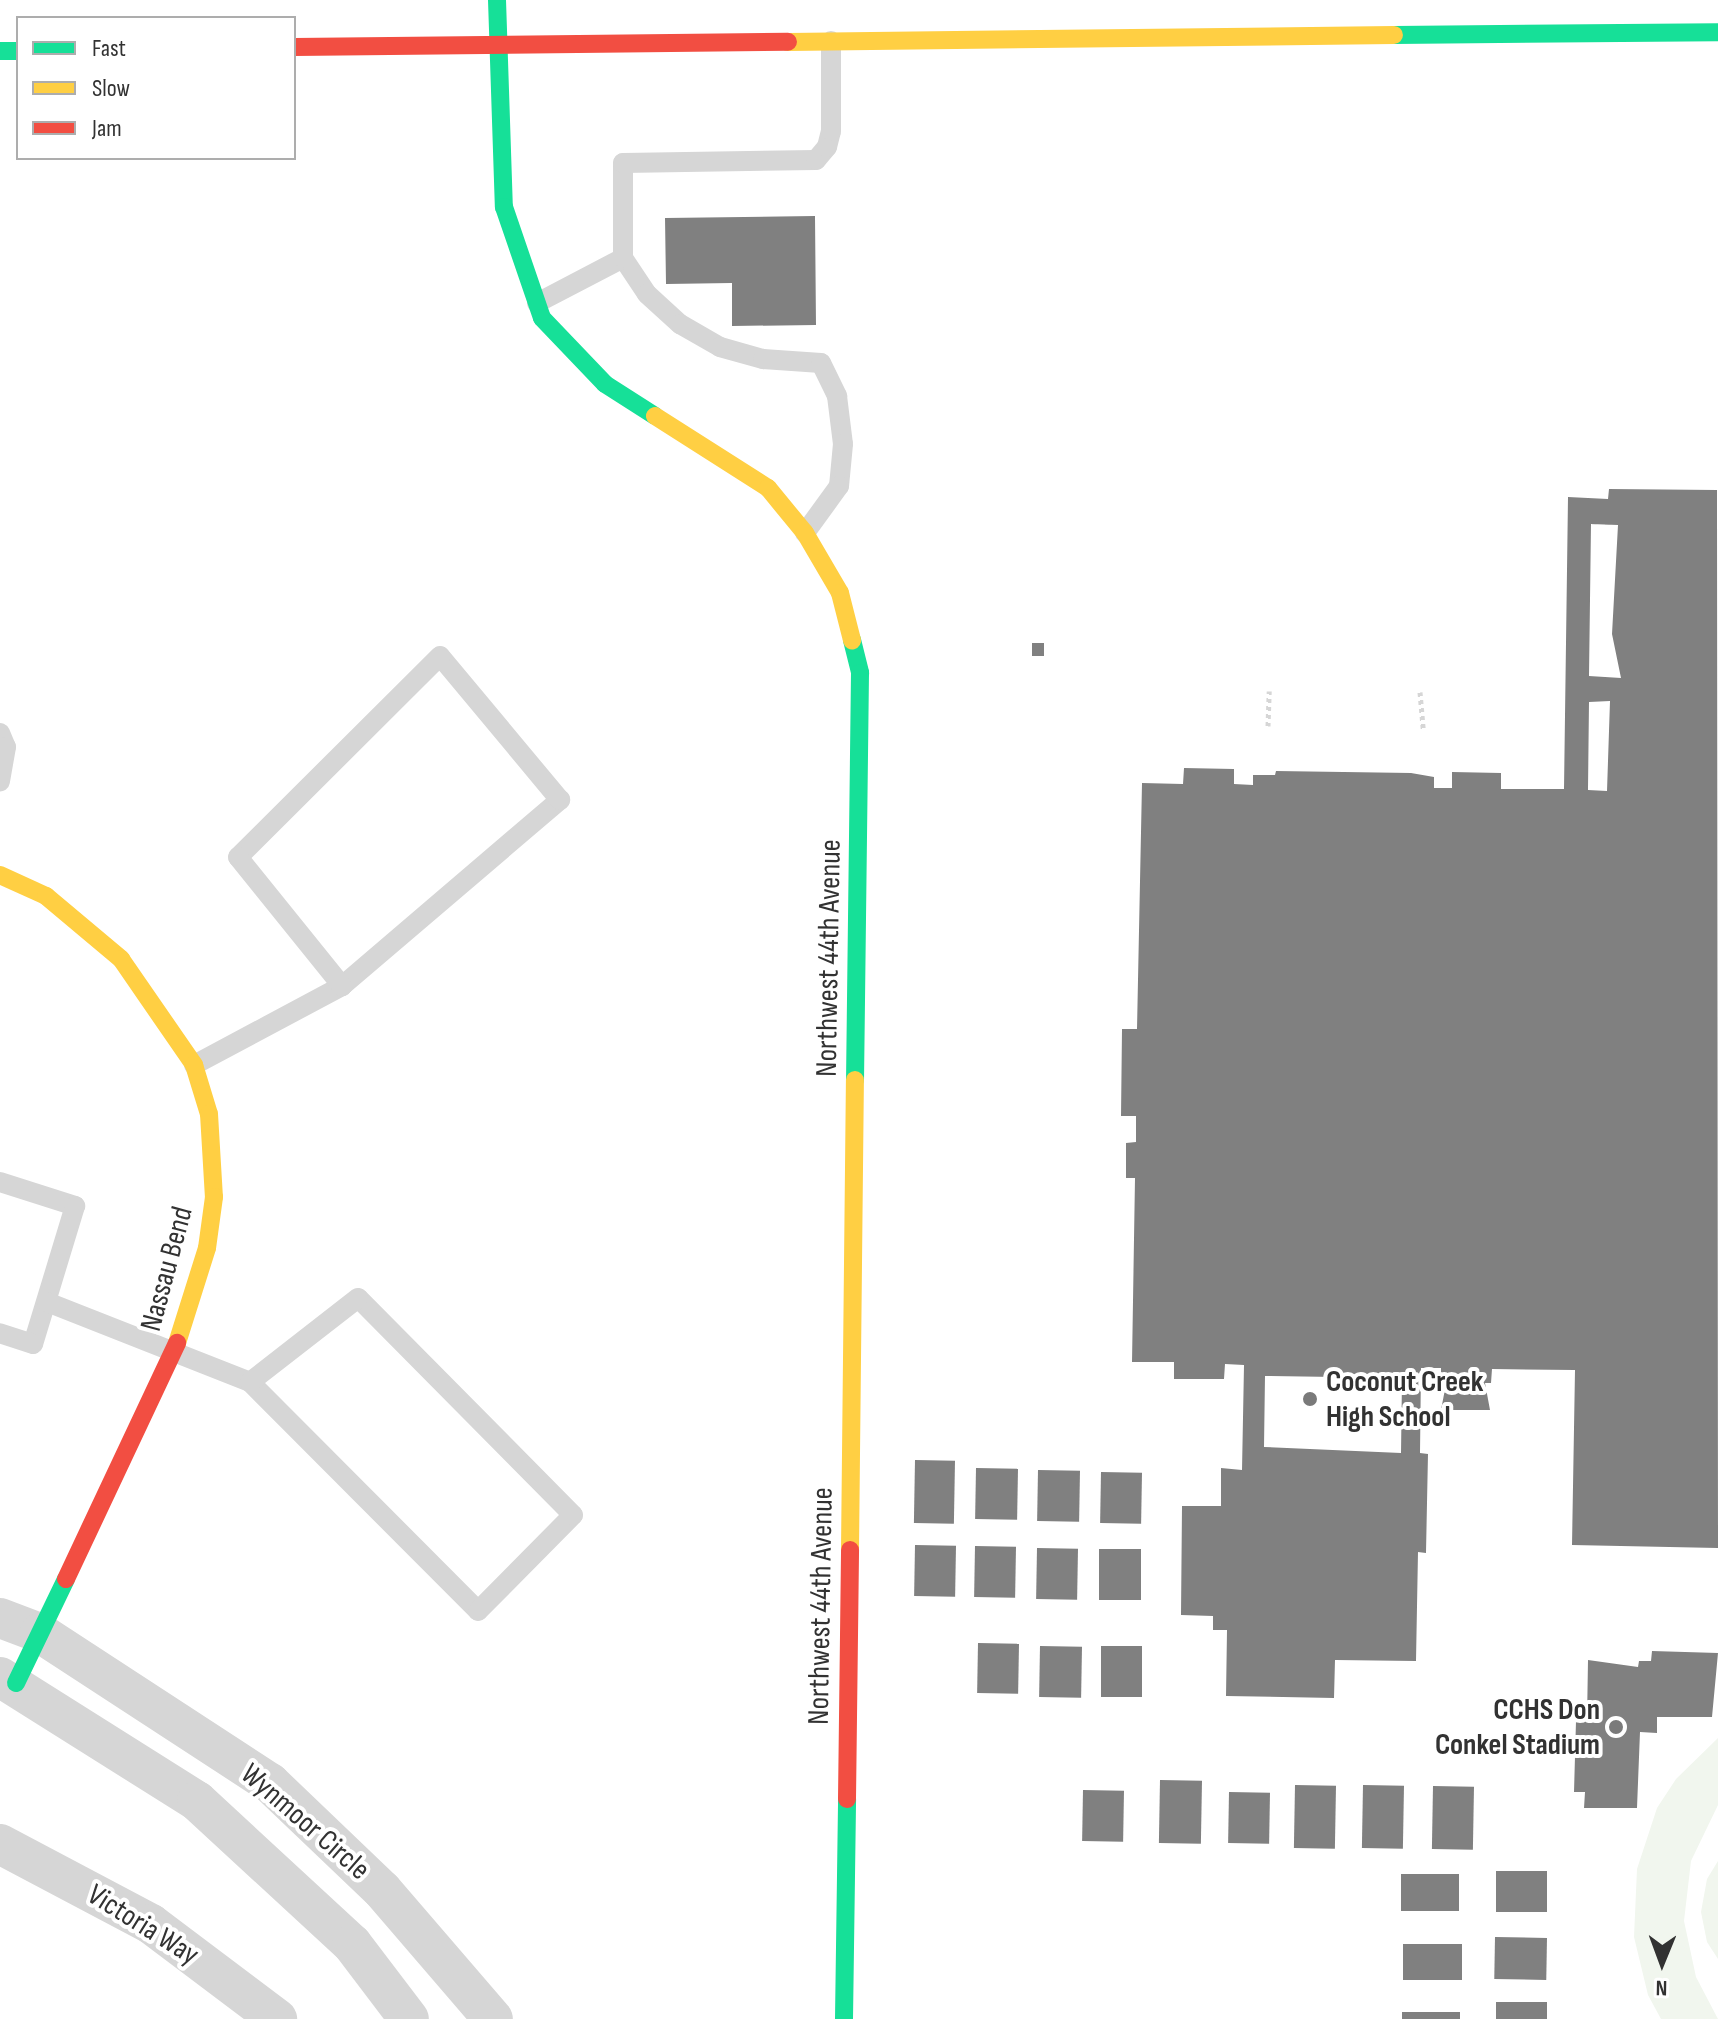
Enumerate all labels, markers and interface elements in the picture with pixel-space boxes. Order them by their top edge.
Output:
legend [16,16,296,160]
text: Fast [92,34,126,63]
text: Slow [92,74,130,103]
text: Jam [92,114,122,143]
street label: Northwest 44th Avenue [809,839,849,1077]
street label: Nassau Bend [133,1203,201,1335]
place label: Coconut Creek High School [1326,1364,1483,1434]
marker: Coconut Creek High School [1301,1390,1319,1408]
street label: Northwest 44th Avenue [801,1487,841,1725]
place label: CCHS Don Conkel Stadium [1435,1692,1600,1762]
marker: CCHS Don Conkel Stadium [1607,1718,1625,1736]
street label: Wynmoor Circle [233,1756,377,1888]
street label: Victoria Way [81,1877,205,1973]
north arrow [1622,1923,1702,2003]
text: N [1655,1974,1668,2001]

